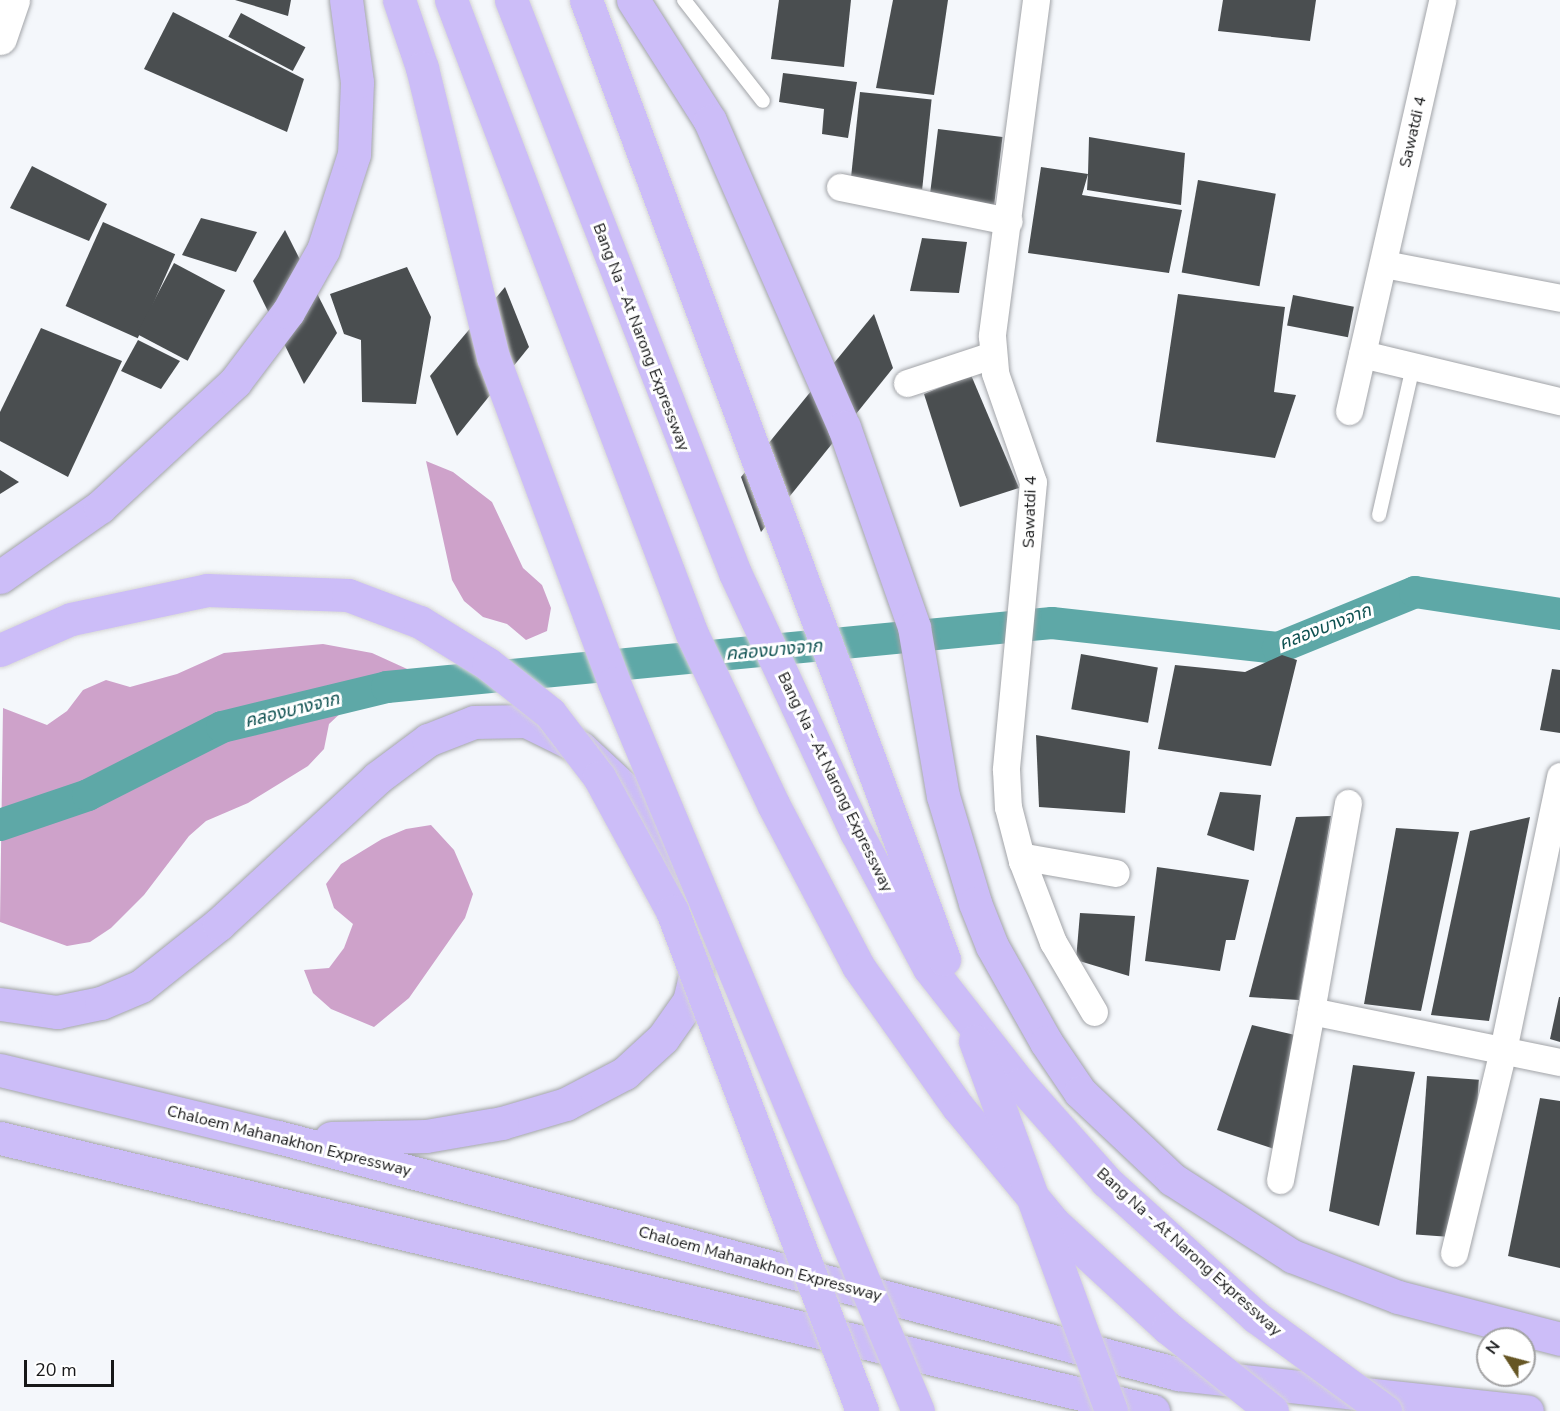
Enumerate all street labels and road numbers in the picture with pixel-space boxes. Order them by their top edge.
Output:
street label: Sawatdi 4 [1396,95,1430,169]
street label: Bang Na - At Narong Expressway [589,221,693,453]
street label: Sawatdi 4 [1019,476,1041,548]
street label: Bang Na - At Narong Expressway [773,669,897,895]
street label: Chaloem Mahanakhon Expressway [165,1101,413,1181]
street label: Bang Na - At Narong Expressway [1093,1164,1285,1340]
street label: Chaloem Mahanakhon Expressway [636,1222,884,1306]

